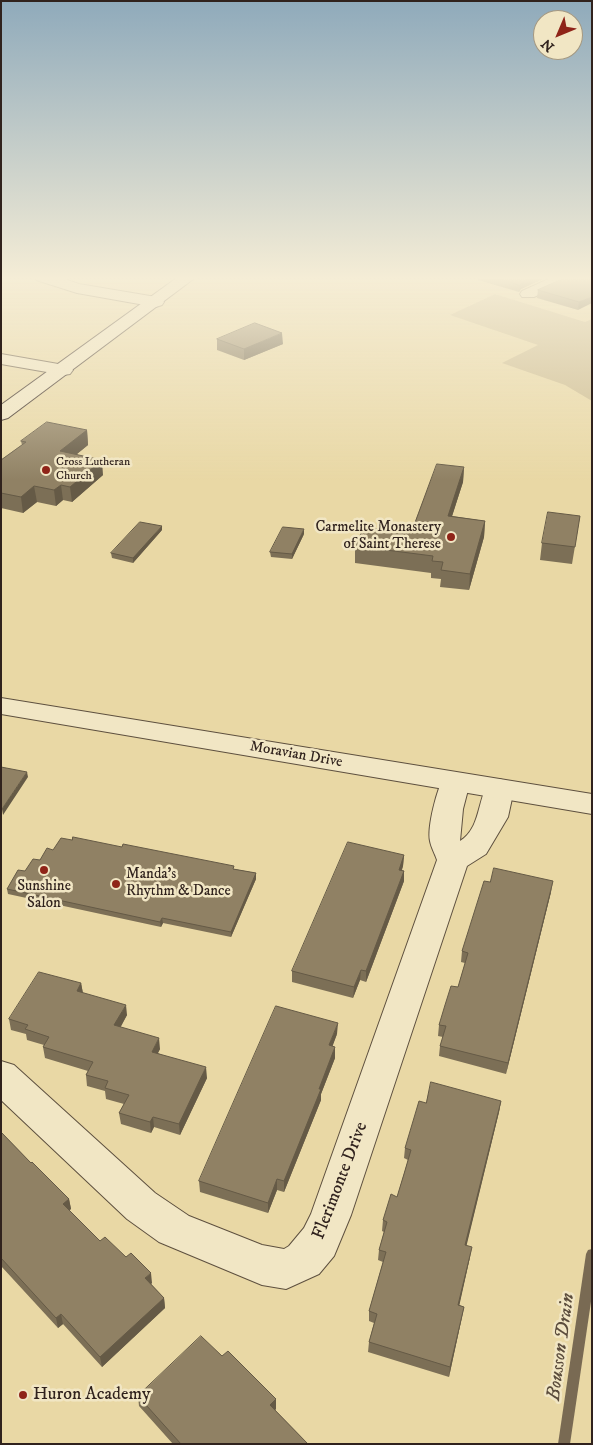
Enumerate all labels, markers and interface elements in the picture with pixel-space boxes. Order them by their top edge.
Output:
north arrow [533,10,583,60]
text: N [538,34,559,55]
place label: Cross Lutheran Church [56,456,130,484]
marker: Cross Lutheran Church [40,464,52,476]
place label: Carmelite Monastery of Saint Therese [315,519,441,554]
marker: Carmelite Monastery of Saint Therese [445,531,457,543]
street label: Moravian Drive [248,738,344,772]
marker: Sunshine Salon [38,864,50,876]
place label: Manda's Rhythm & Dance [126,866,231,901]
place label: Sunshine Salon [17,878,71,913]
marker: Manda's Rhythm & Dance [110,878,122,890]
street label: Flerimonte Drive [309,1119,373,1243]
water label: Bousson Drain [543,1292,581,1402]
place label: Huron Academy [33,1384,150,1406]
marker: Huron Academy [17,1389,29,1401]

